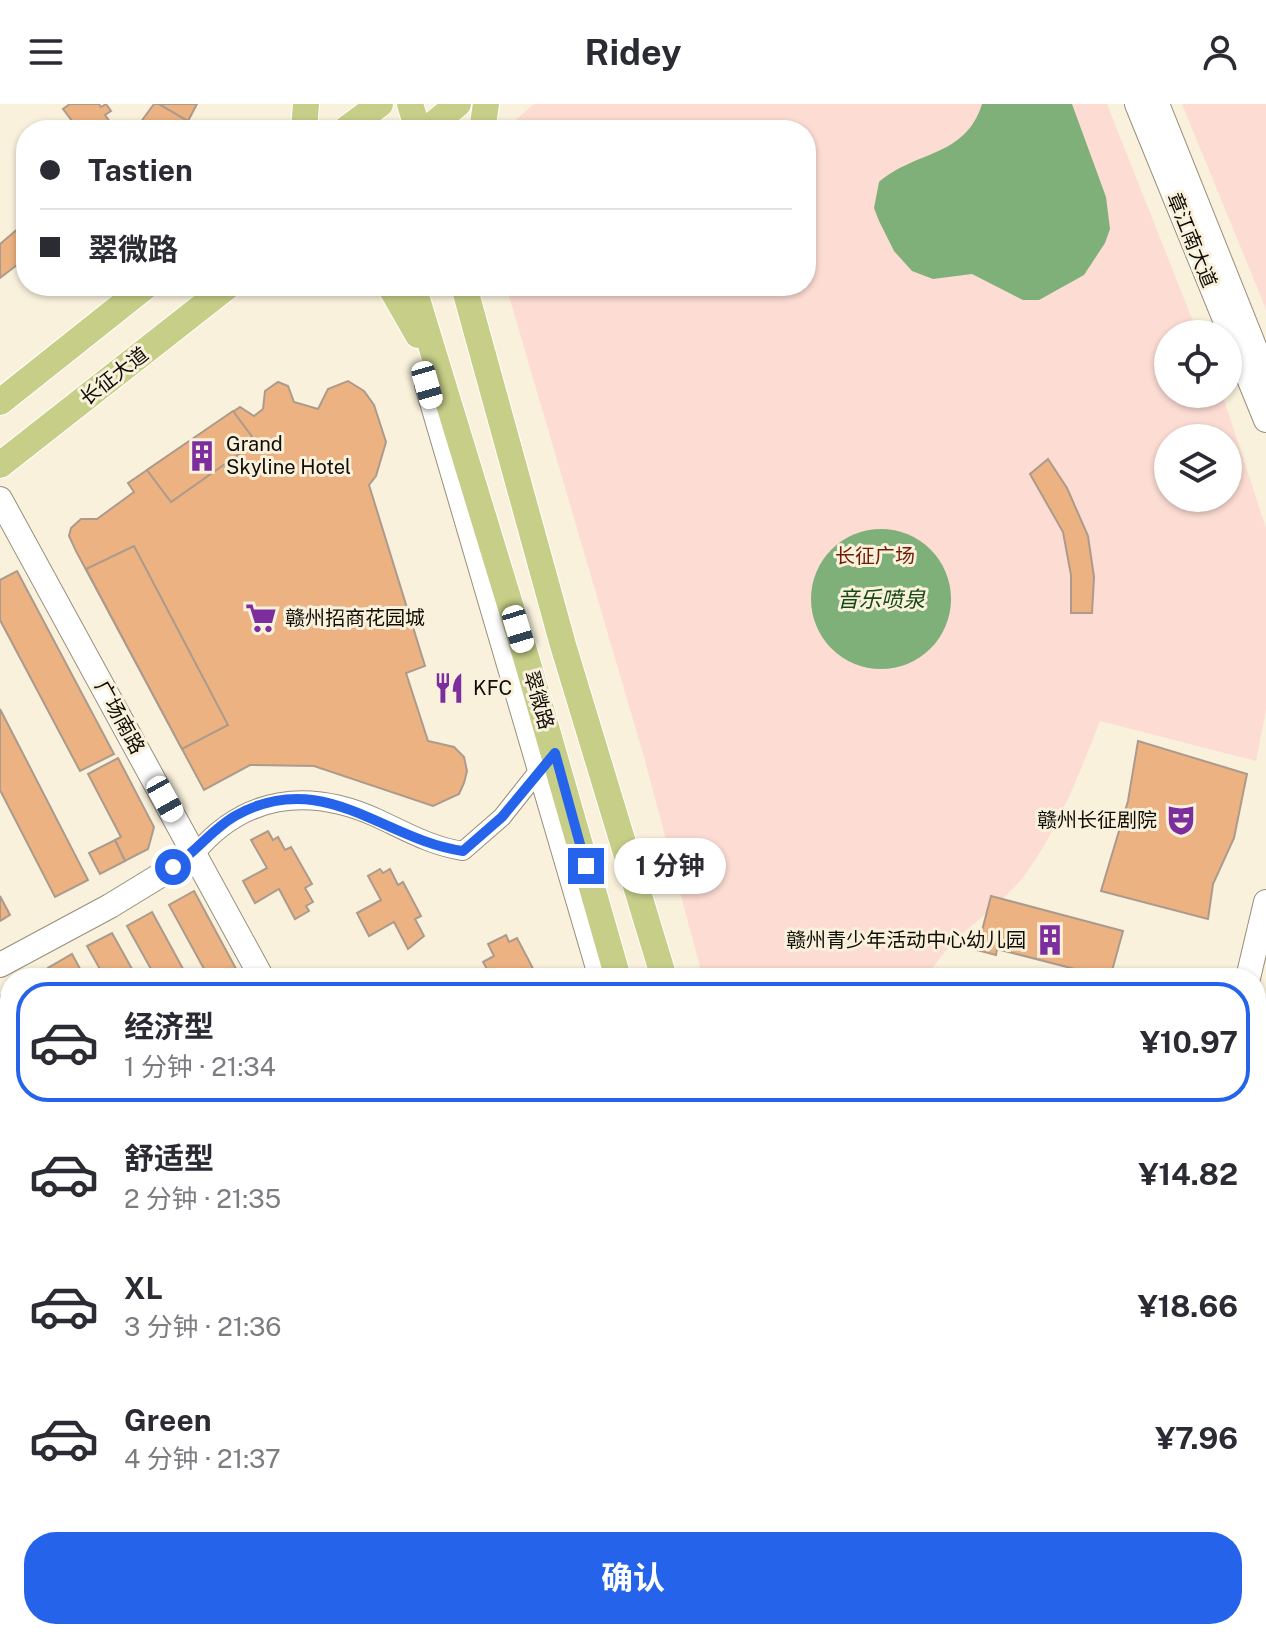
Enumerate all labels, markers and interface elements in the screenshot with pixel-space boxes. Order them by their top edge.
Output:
icon: menu [24,30,68,74]
icon: person [1198,30,1242,74]
text: Ridey [585,31,682,73]
text: Tastien [88,152,193,188]
street label: 章江南大道 [1162,189,1222,291]
text: 翠微路 [88,231,178,267]
map controls [1154,320,1242,512]
button: locate [1154,320,1242,408]
street label: 长征大道 [75,342,153,410]
car [409,359,445,411]
button: layers [1154,424,1242,512]
place label: Grand Skyline Hotel [226,432,351,479]
building icon: Grand Skyline Hotel [185,439,219,473]
park label: 长征广场 [835,544,915,568]
water label: 音乐喷泉 [837,586,926,612]
supermarket icon: 赣州招商花园城 [244,601,278,635]
car [500,603,536,655]
place label: 赣州招商花园城 [285,606,425,630]
street label: 翠微路 [519,668,559,732]
restaurant icon: KFC [432,671,466,705]
street label: 广场南路 [90,676,150,758]
place label: KFC [473,676,512,700]
car [143,772,187,826]
theatre icon: 赣州长征剧院 [1164,803,1198,837]
place label: 赣州长征剧院 [1037,808,1157,832]
callout: 1 分钟 [614,838,726,894]
route end [568,848,604,884]
route start [155,849,191,885]
text: 1 分钟 [636,850,705,881]
building icon: 赣州青少年活动中心幼儿园 [1033,923,1067,957]
place label: 赣州青少年活动中心幼儿园 [786,928,1026,952]
icon: car [28,1006,100,1078]
text: 经济型 [124,1008,214,1044]
text: ¥10.97 [1140,1024,1238,1060]
text: 1 分钟 · 21:34 [124,1051,276,1082]
icon: car [28,1138,100,1210]
text: 舒适型 [124,1140,214,1176]
text: ¥14.82 [1138,1156,1238,1192]
text: 2 分钟 · 21:35 [124,1183,281,1214]
icon: car [28,1270,100,1342]
text: XL [124,1270,163,1306]
text: ¥18.66 [1138,1288,1238,1324]
text: 3 分钟 · 21:36 [124,1311,281,1342]
icon: car [28,1402,100,1474]
text: Green [124,1402,211,1438]
text: ¥7.96 [1155,1420,1238,1456]
text: 4 分钟 · 21:37 [124,1443,281,1474]
button: 确认 [24,1532,1242,1624]

